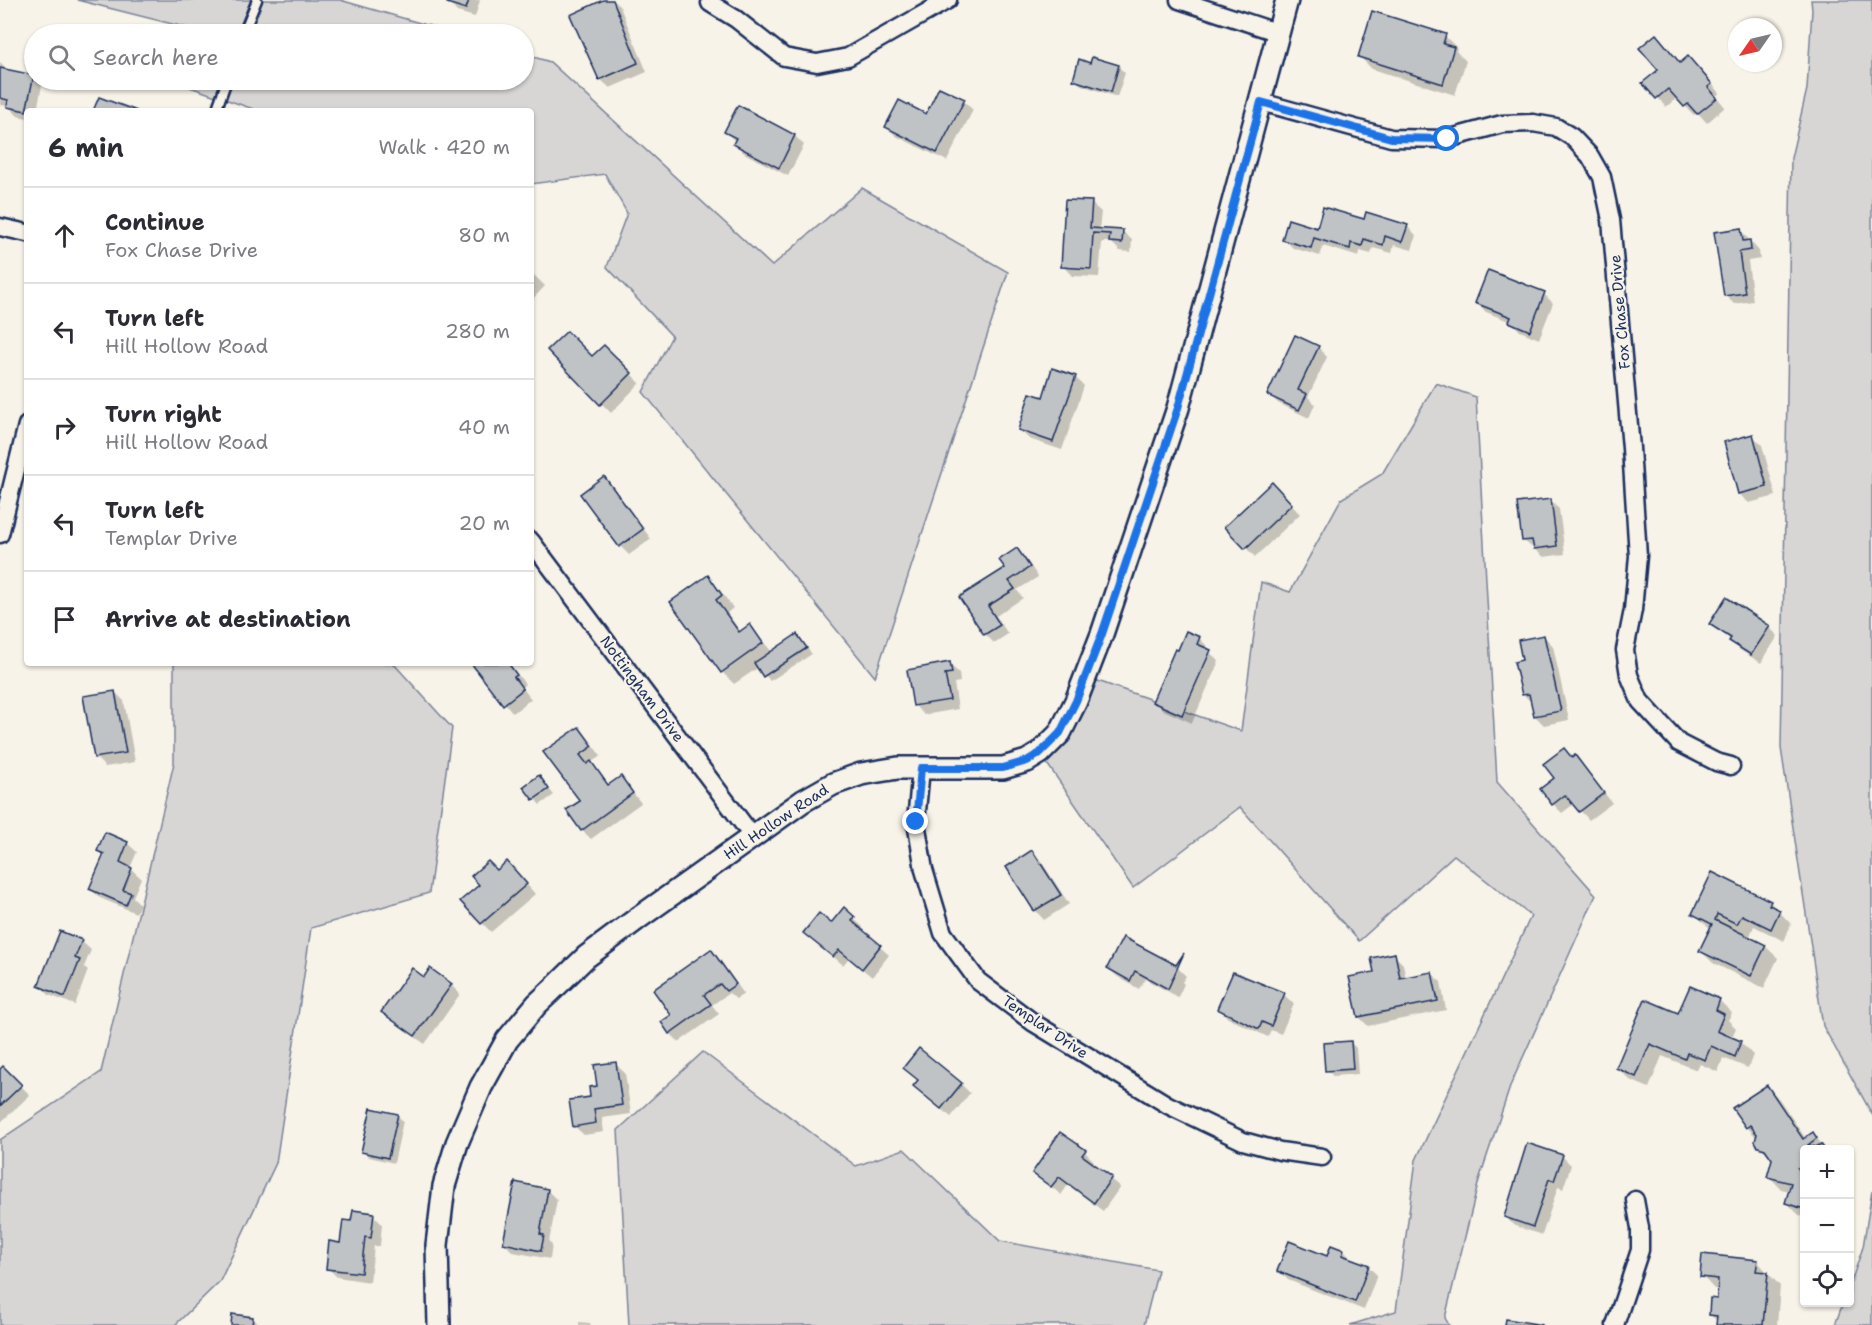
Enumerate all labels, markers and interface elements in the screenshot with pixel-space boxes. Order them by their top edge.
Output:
north arrow [1728,18,1782,72]
search box [24,24,534,90]
icon: search [45,41,78,74]
text: Search here [93,43,219,72]
route start [1433,125,1459,151]
text: 6 min [48,130,124,165]
text: Walk · 420 m [378,134,510,160]
text: Continue [105,208,205,237]
icon: ahead [48,219,81,252]
text: 80 m [458,222,510,248]
text: Fox Chase Drive [105,237,258,263]
street label: Fox Chase Drive [1605,254,1635,370]
text: Turn left [105,304,204,333]
icon: left [48,315,81,348]
text: 280 m [445,318,510,344]
text: Hill Hollow Road [105,333,268,359]
text: Turn right [105,400,222,429]
icon: right [48,411,81,444]
text: 40 m [458,414,510,440]
text: Hill Hollow Road [105,429,268,455]
text: Turn left [105,496,204,525]
icon: left [48,507,81,540]
text: 20 m [459,510,510,536]
text: Templar Drive [105,525,238,551]
icon: arrive [48,603,81,636]
text: Arrive at destination [105,605,351,634]
street label: Nottingham Drive [595,632,689,746]
street label: Hill Hollow Road [720,779,833,865]
route end [902,808,928,834]
street label: Templar Drive [998,991,1092,1063]
map controls [1800,1145,1854,1307]
button: + [1800,1145,1854,1199]
button: − [1800,1199,1854,1253]
button: locate [1800,1253,1854,1307]

